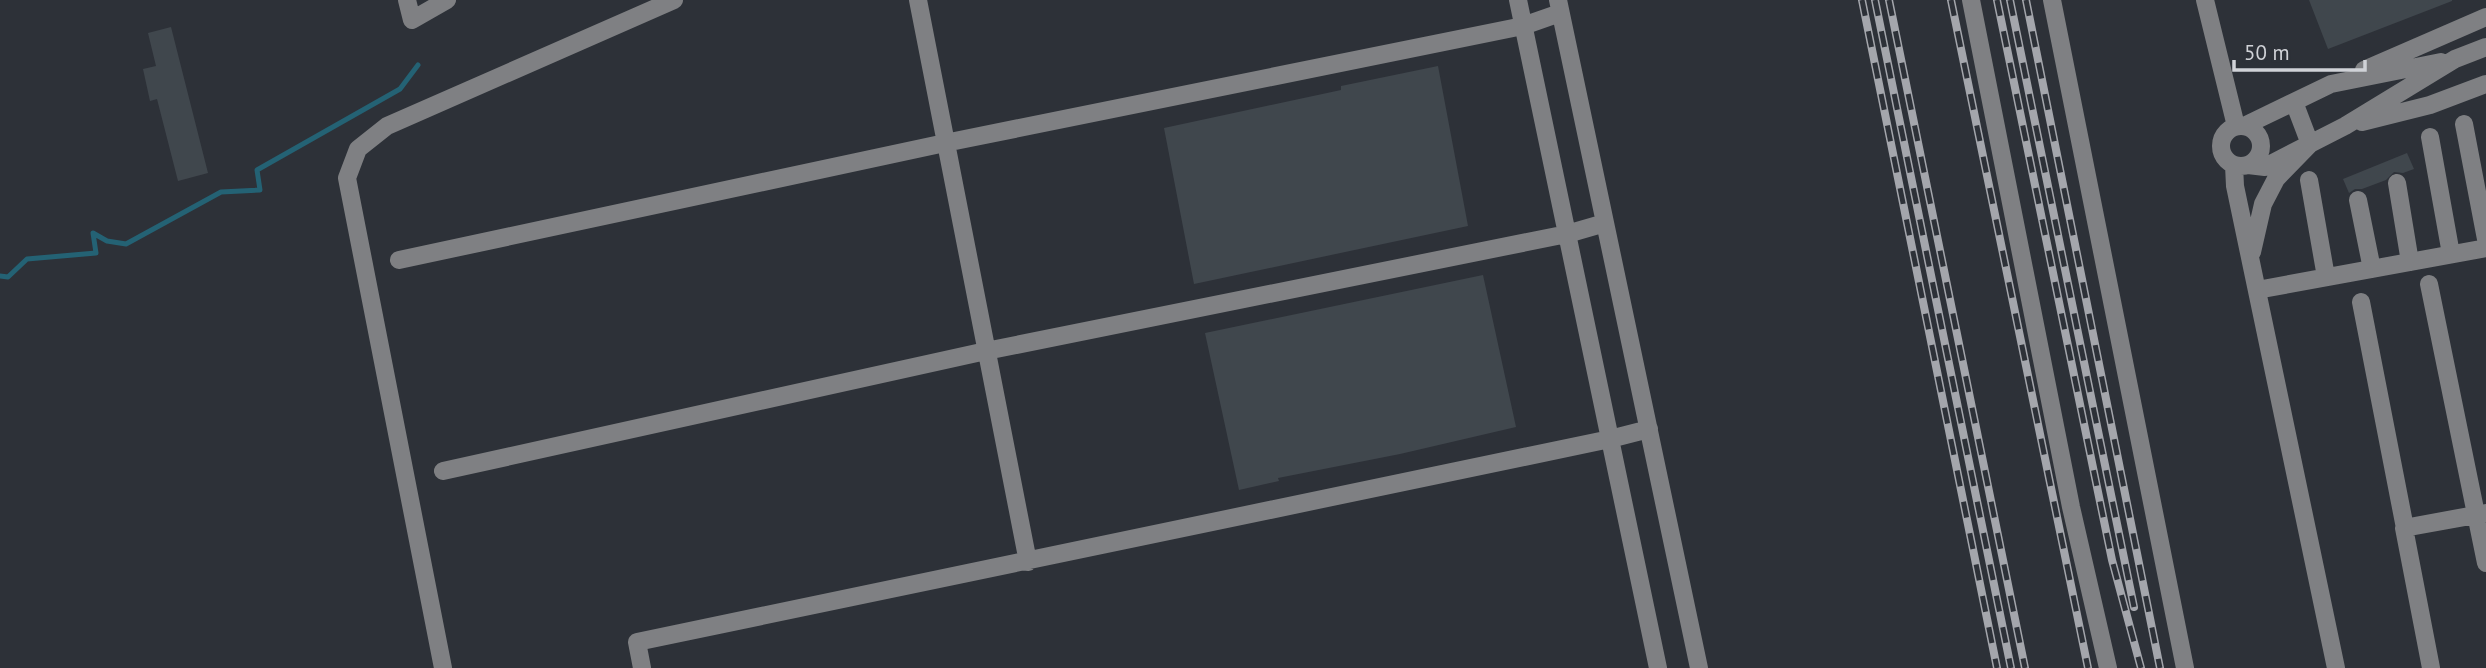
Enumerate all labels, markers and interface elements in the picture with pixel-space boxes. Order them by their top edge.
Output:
scale bar [2234,28,2365,72]
text: 50 m [2244,39,2290,66]

